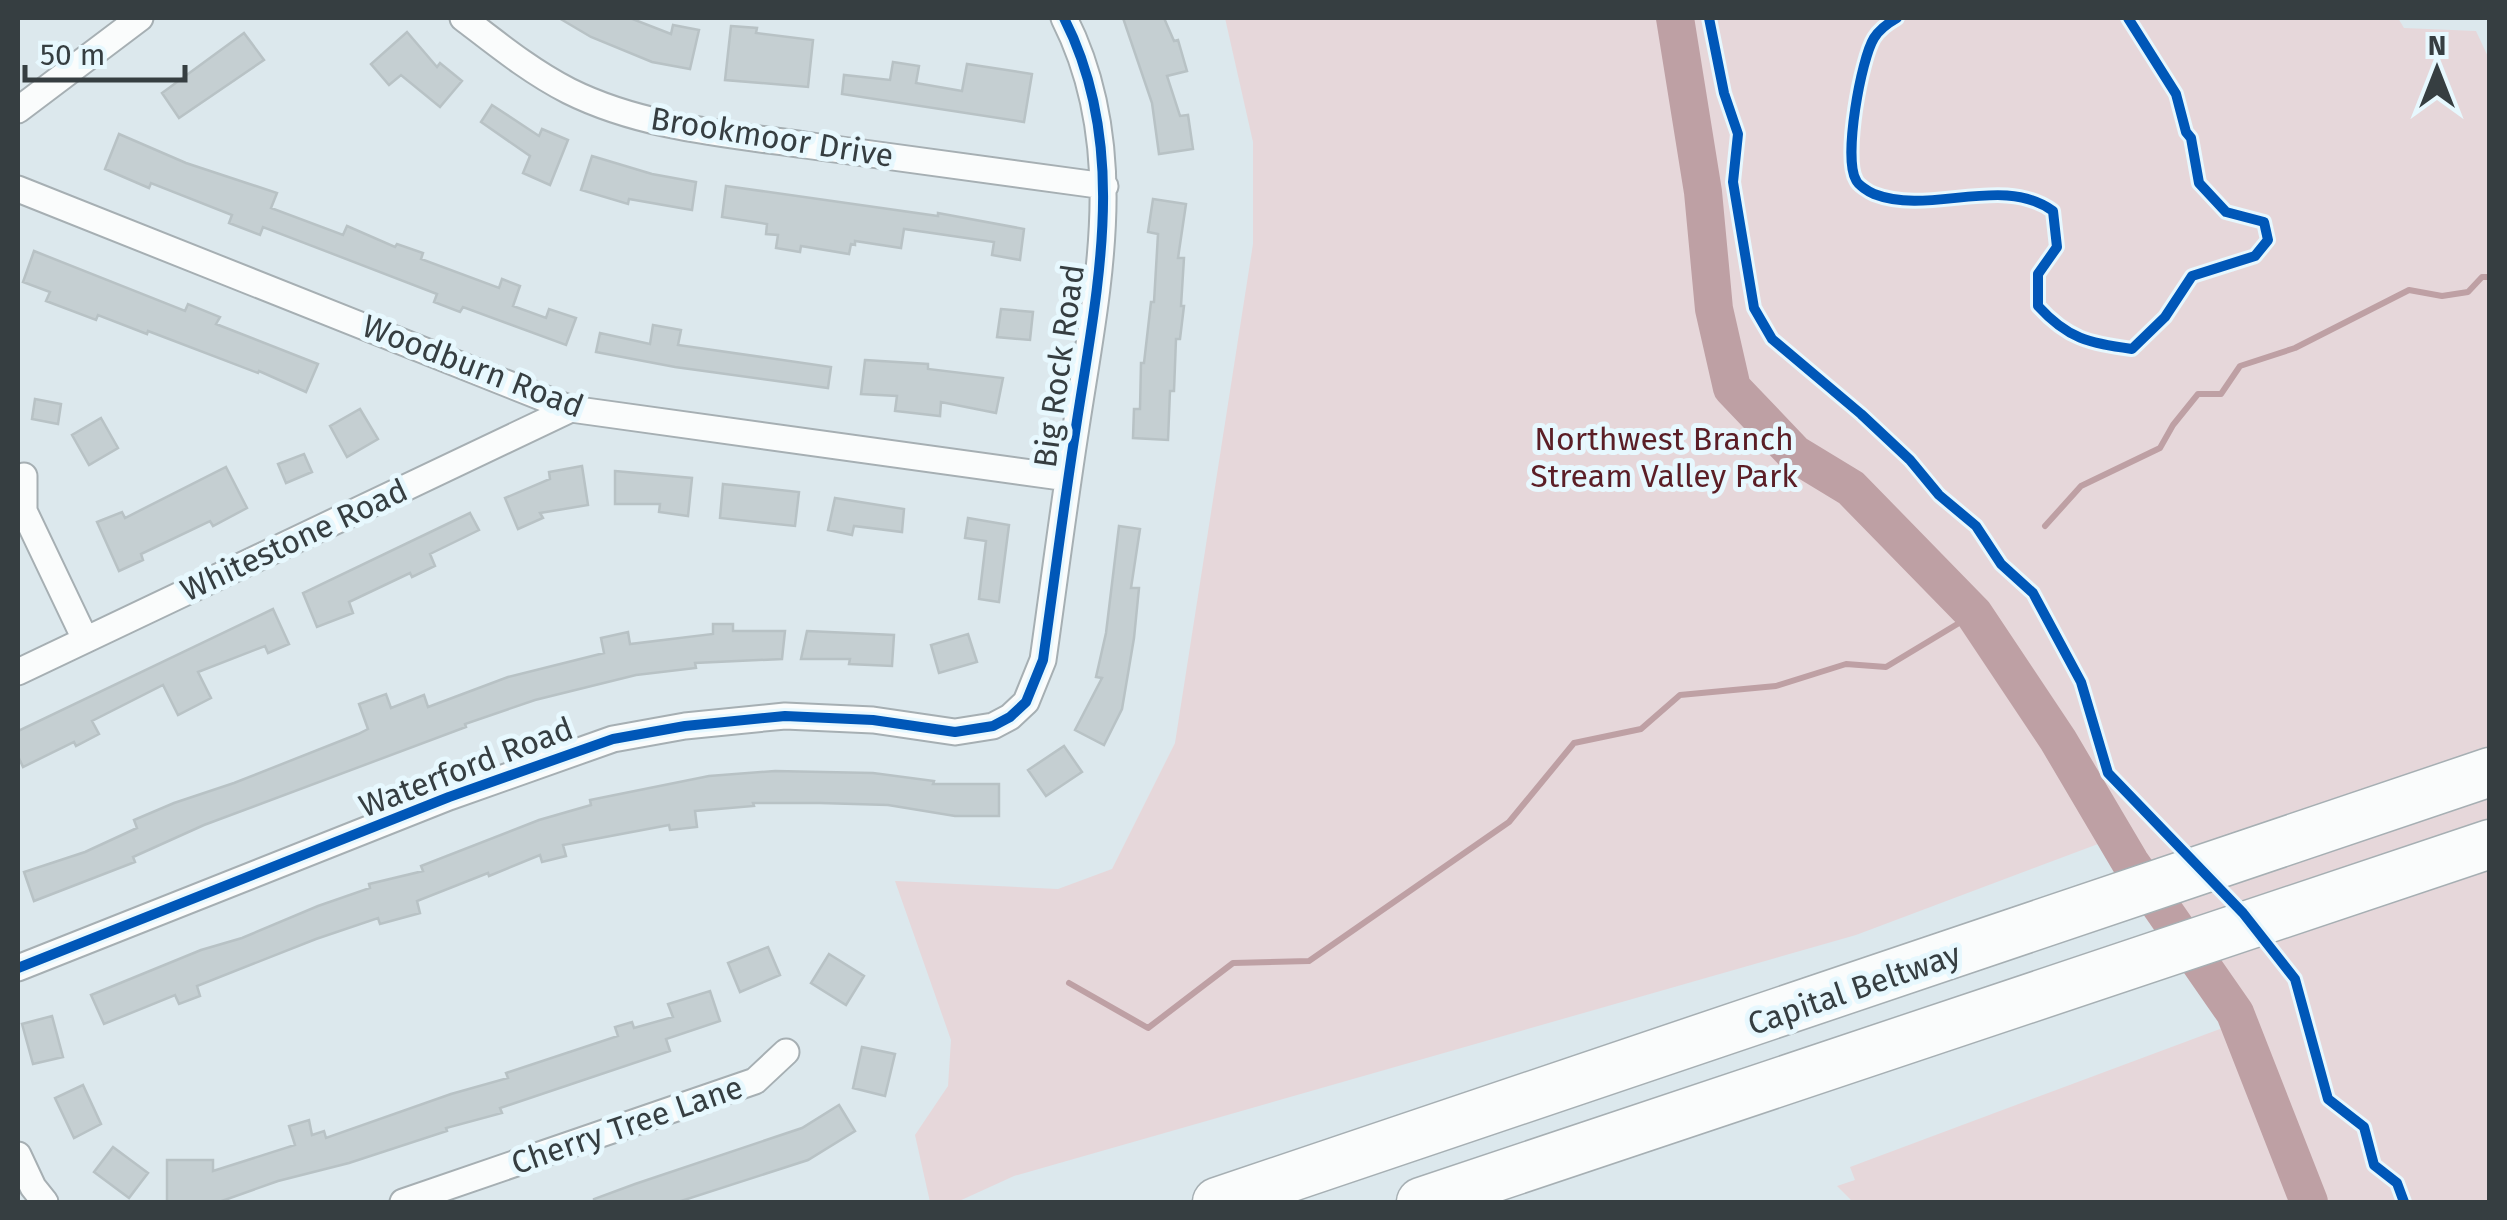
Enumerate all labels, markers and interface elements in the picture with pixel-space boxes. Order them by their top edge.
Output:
scale bar [25,20,185,82]
north arrow [2387,20,2487,120]
text: N [2428,29,2446,62]
text: 50 m [40,37,105,73]
street label: Brookmoor Drive [648,99,896,175]
street label: Big Rock Road [1026,262,1092,470]
street label: Woodburn Road [357,306,589,426]
park label: Northwest Branch Stream Valley Park [1530,420,1798,495]
street label: Whitestone Road [175,471,413,609]
street label: Waterford Road [354,709,578,825]
street label: Capital Beltway [1743,935,1966,1043]
street label: Cherry Tree Lane [506,1068,748,1182]

